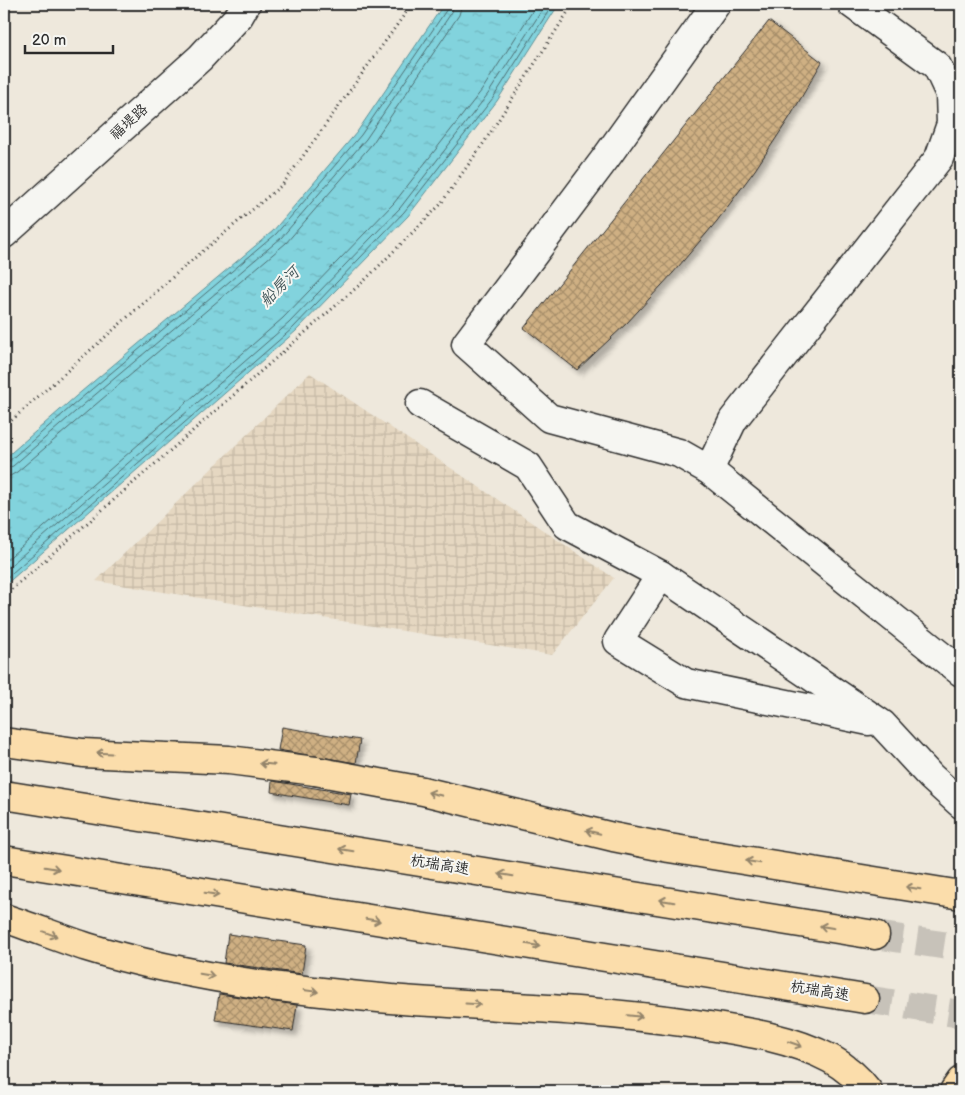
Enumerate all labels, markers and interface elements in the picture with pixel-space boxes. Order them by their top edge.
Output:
scale bar [25,22,112,54]
text: 20 m [32,31,66,50]
street label: 福堤路 [106,100,152,144]
water label: 船房河 [256,261,306,311]
one-way arrow [97,749,113,758]
one-way arrow [259,759,275,769]
one-way arrow [428,789,444,798]
one-way arrow [585,827,601,836]
one-way arrow [338,844,354,854]
street label: 杭瑞高速 [409,851,471,879]
one-way arrow [745,857,761,867]
one-way arrow [44,864,60,874]
one-way arrow [499,870,515,880]
one-way arrow [905,883,921,893]
one-way arrow [204,889,220,899]
one-way arrow [659,896,675,906]
one-way arrow [364,915,380,925]
one-way arrow [820,921,836,931]
one-way arrow [42,930,57,939]
one-way arrow [525,941,541,951]
one-way arrow [198,971,214,981]
street label: 杭瑞高速 [789,977,851,1005]
one-way arrow [303,986,319,996]
one-way arrow [465,999,481,1008]
one-way arrow [627,1011,643,1021]
one-way arrow [787,1040,802,1049]

